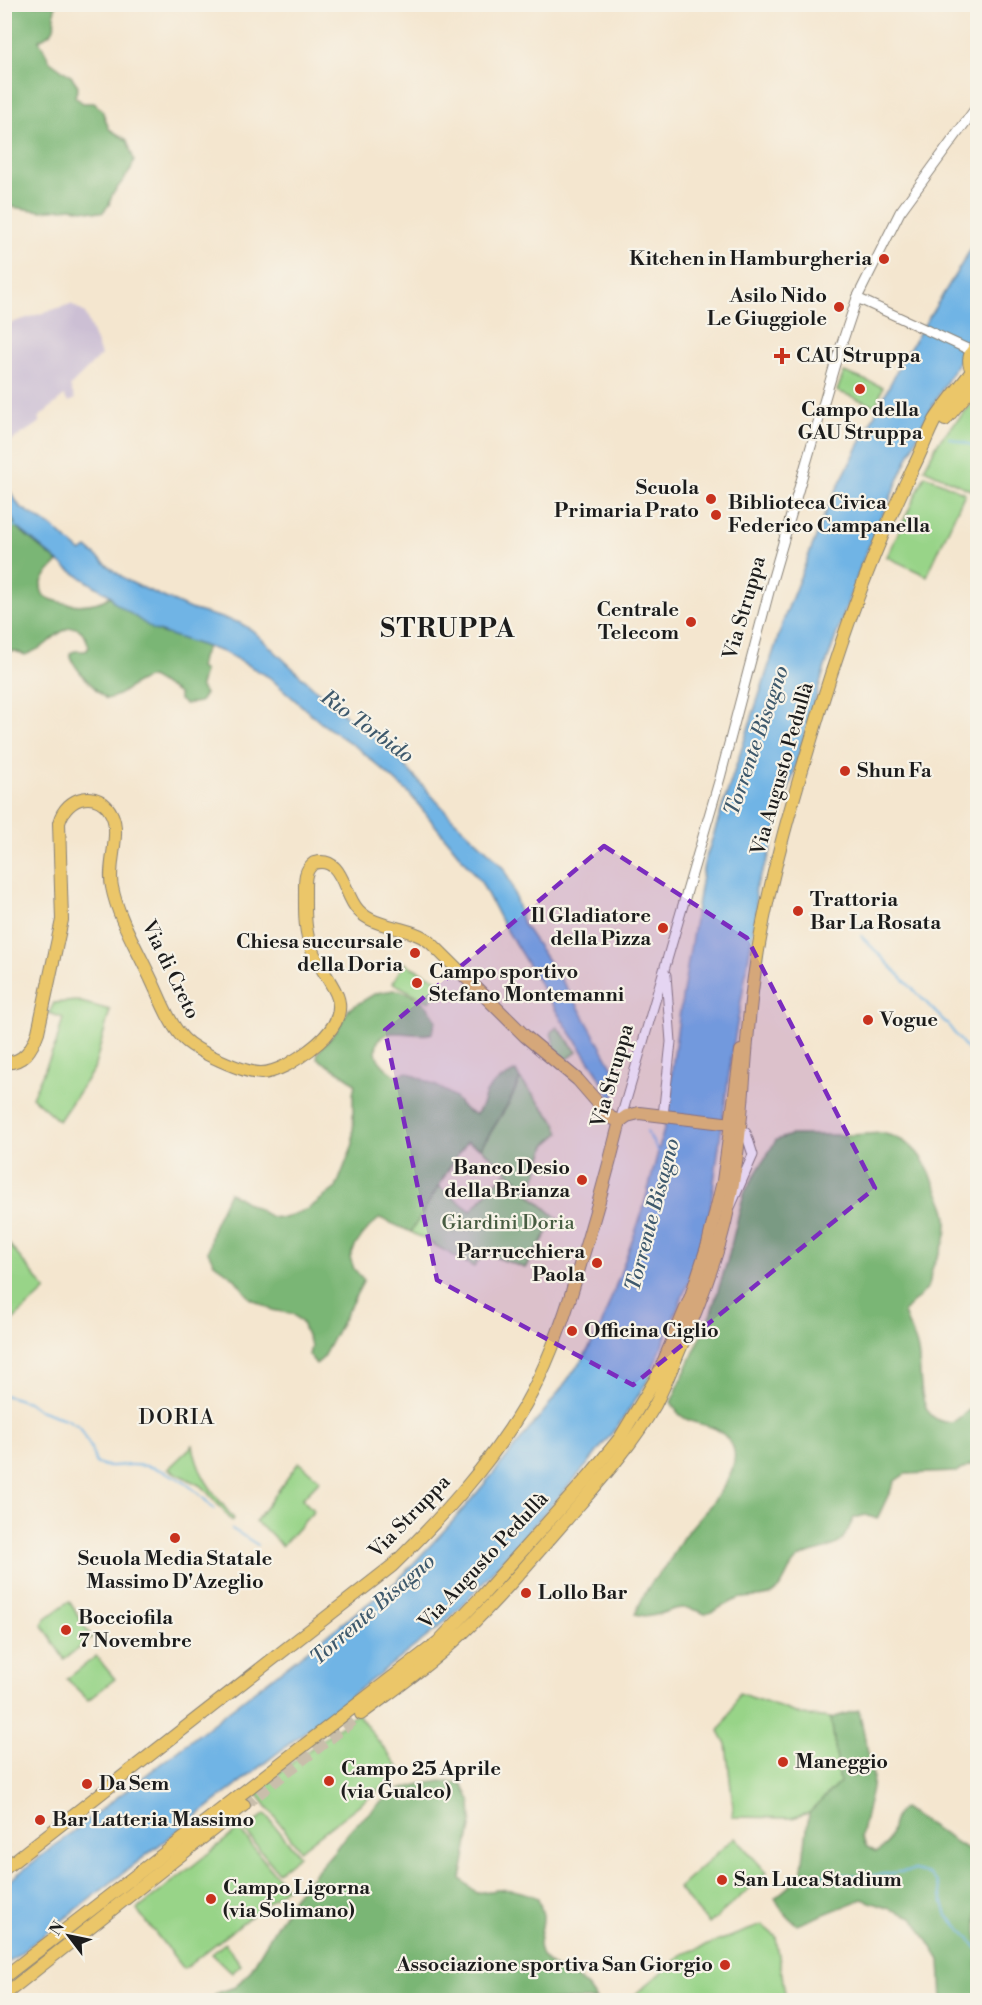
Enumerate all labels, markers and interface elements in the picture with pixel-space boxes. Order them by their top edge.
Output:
place label: Kitchen in Hamburgheria [629,247,872,272]
marker: Kitchen in Hamburgheria [877,252,891,266]
place label: Asilo Nido Le Giuggiole [707,284,827,332]
marker: Asilo Nido Le Giuggiole [832,300,846,314]
place label: CAU Struppa [796,344,921,369]
marker: CAU Struppa [773,347,791,365]
marker: Campo della GAU Struppa [853,382,867,396]
place label: Campo della GAU Struppa [798,398,923,446]
place label: Scuola Primaria Prato [554,476,699,524]
place label: Biblioteca Civica Federico Campanella [728,491,930,539]
marker: Scuola Primaria Prato [704,492,718,506]
marker: Biblioteca Civica Federico Campanella [709,508,723,522]
street label: Via Struppa [718,553,772,664]
place label: Centrale Telecom [597,598,679,646]
district label: STRUPPA [380,613,516,645]
marker: Centrale Telecom [684,615,698,629]
water label: Torrente Bisagno [719,662,795,820]
street label: Via Augusto Pedullà [746,679,820,859]
water label: Rio Torbido [315,684,419,769]
place label: Shun Fa [857,759,932,784]
marker: Shun Fa [838,764,852,778]
place label: Trattoria Bar La Rosata [810,888,941,936]
place label: Il Gladiatore della Pizza [531,904,651,952]
marker: Trattoria Bar La Rosata [791,904,805,918]
street label: Via di Creto [135,916,205,1023]
marker: Il Gladiatore della Pizza [656,921,670,935]
place label: Chiesa succursale della Doria [236,930,403,978]
marker: Chiesa succursale della Doria [408,946,422,960]
place label: Campo sportivo Stefano Montemanni [429,960,625,1008]
marker: Campo sportivo Stefano Montemanni [410,976,424,990]
place label: Vogue [879,1008,938,1033]
marker: Vogue [861,1013,875,1027]
street label: Via Struppa [586,1021,640,1132]
water label: Torrente Bisagno [620,1136,686,1294]
place label: Banco Desio della Brianza [444,1156,570,1204]
marker: Banco Desio della Brianza [575,1173,589,1187]
park label: Giardini Doria [441,1211,575,1236]
place label: Parrucchiera Paola [457,1240,585,1288]
marker: Parrucchiera Paola [590,1256,604,1270]
place label: Officina Ciglio [584,1319,719,1344]
marker: Officina Ciglio [565,1324,579,1338]
district label: DORIA [138,1405,216,1431]
street label: Via Struppa [363,1469,457,1565]
street label: Via Augusto Pedullà [413,1486,555,1636]
marker: Scuola Media Statale Massimo D'Azeglio [168,1531,182,1545]
place label: Scuola Media Statale Massimo D'Azeglio [78,1547,273,1595]
water label: Torrente Bisagno [305,1549,441,1671]
place label: Lollo Bar [538,1581,628,1606]
marker: Lollo Bar [519,1586,533,1600]
place label: Bocciofila 7 Novembre [78,1606,192,1654]
marker: Bocciofila 7 Novembre [59,1623,73,1637]
place label: Maneggio [795,1750,888,1775]
marker: Maneggio [776,1755,790,1769]
place label: Campo 25 Aprile (via Gualco) [341,1757,501,1805]
place label: Da Sem [99,1772,169,1797]
marker: Campo 25 Aprile (via Gualco) [322,1774,336,1788]
marker: Da Sem [80,1777,94,1791]
place label: Bar Latteria Massimo [52,1808,254,1833]
marker: Bar Latteria Massimo [33,1813,47,1827]
place label: San Luca Stadium [734,1868,902,1893]
marker: San Luca Stadium [715,1873,729,1887]
place label: Campo Ligorna (via Solimano) [223,1876,370,1924]
marker: Campo Ligorna (via Solimano) [204,1892,218,1906]
north arrow [39,1906,99,1966]
text: N [45,1918,69,1939]
place label: Associazione sportiva San Giorgio [395,1953,713,1978]
marker: Associazione sportiva San Giorgio [718,1958,732,1972]

